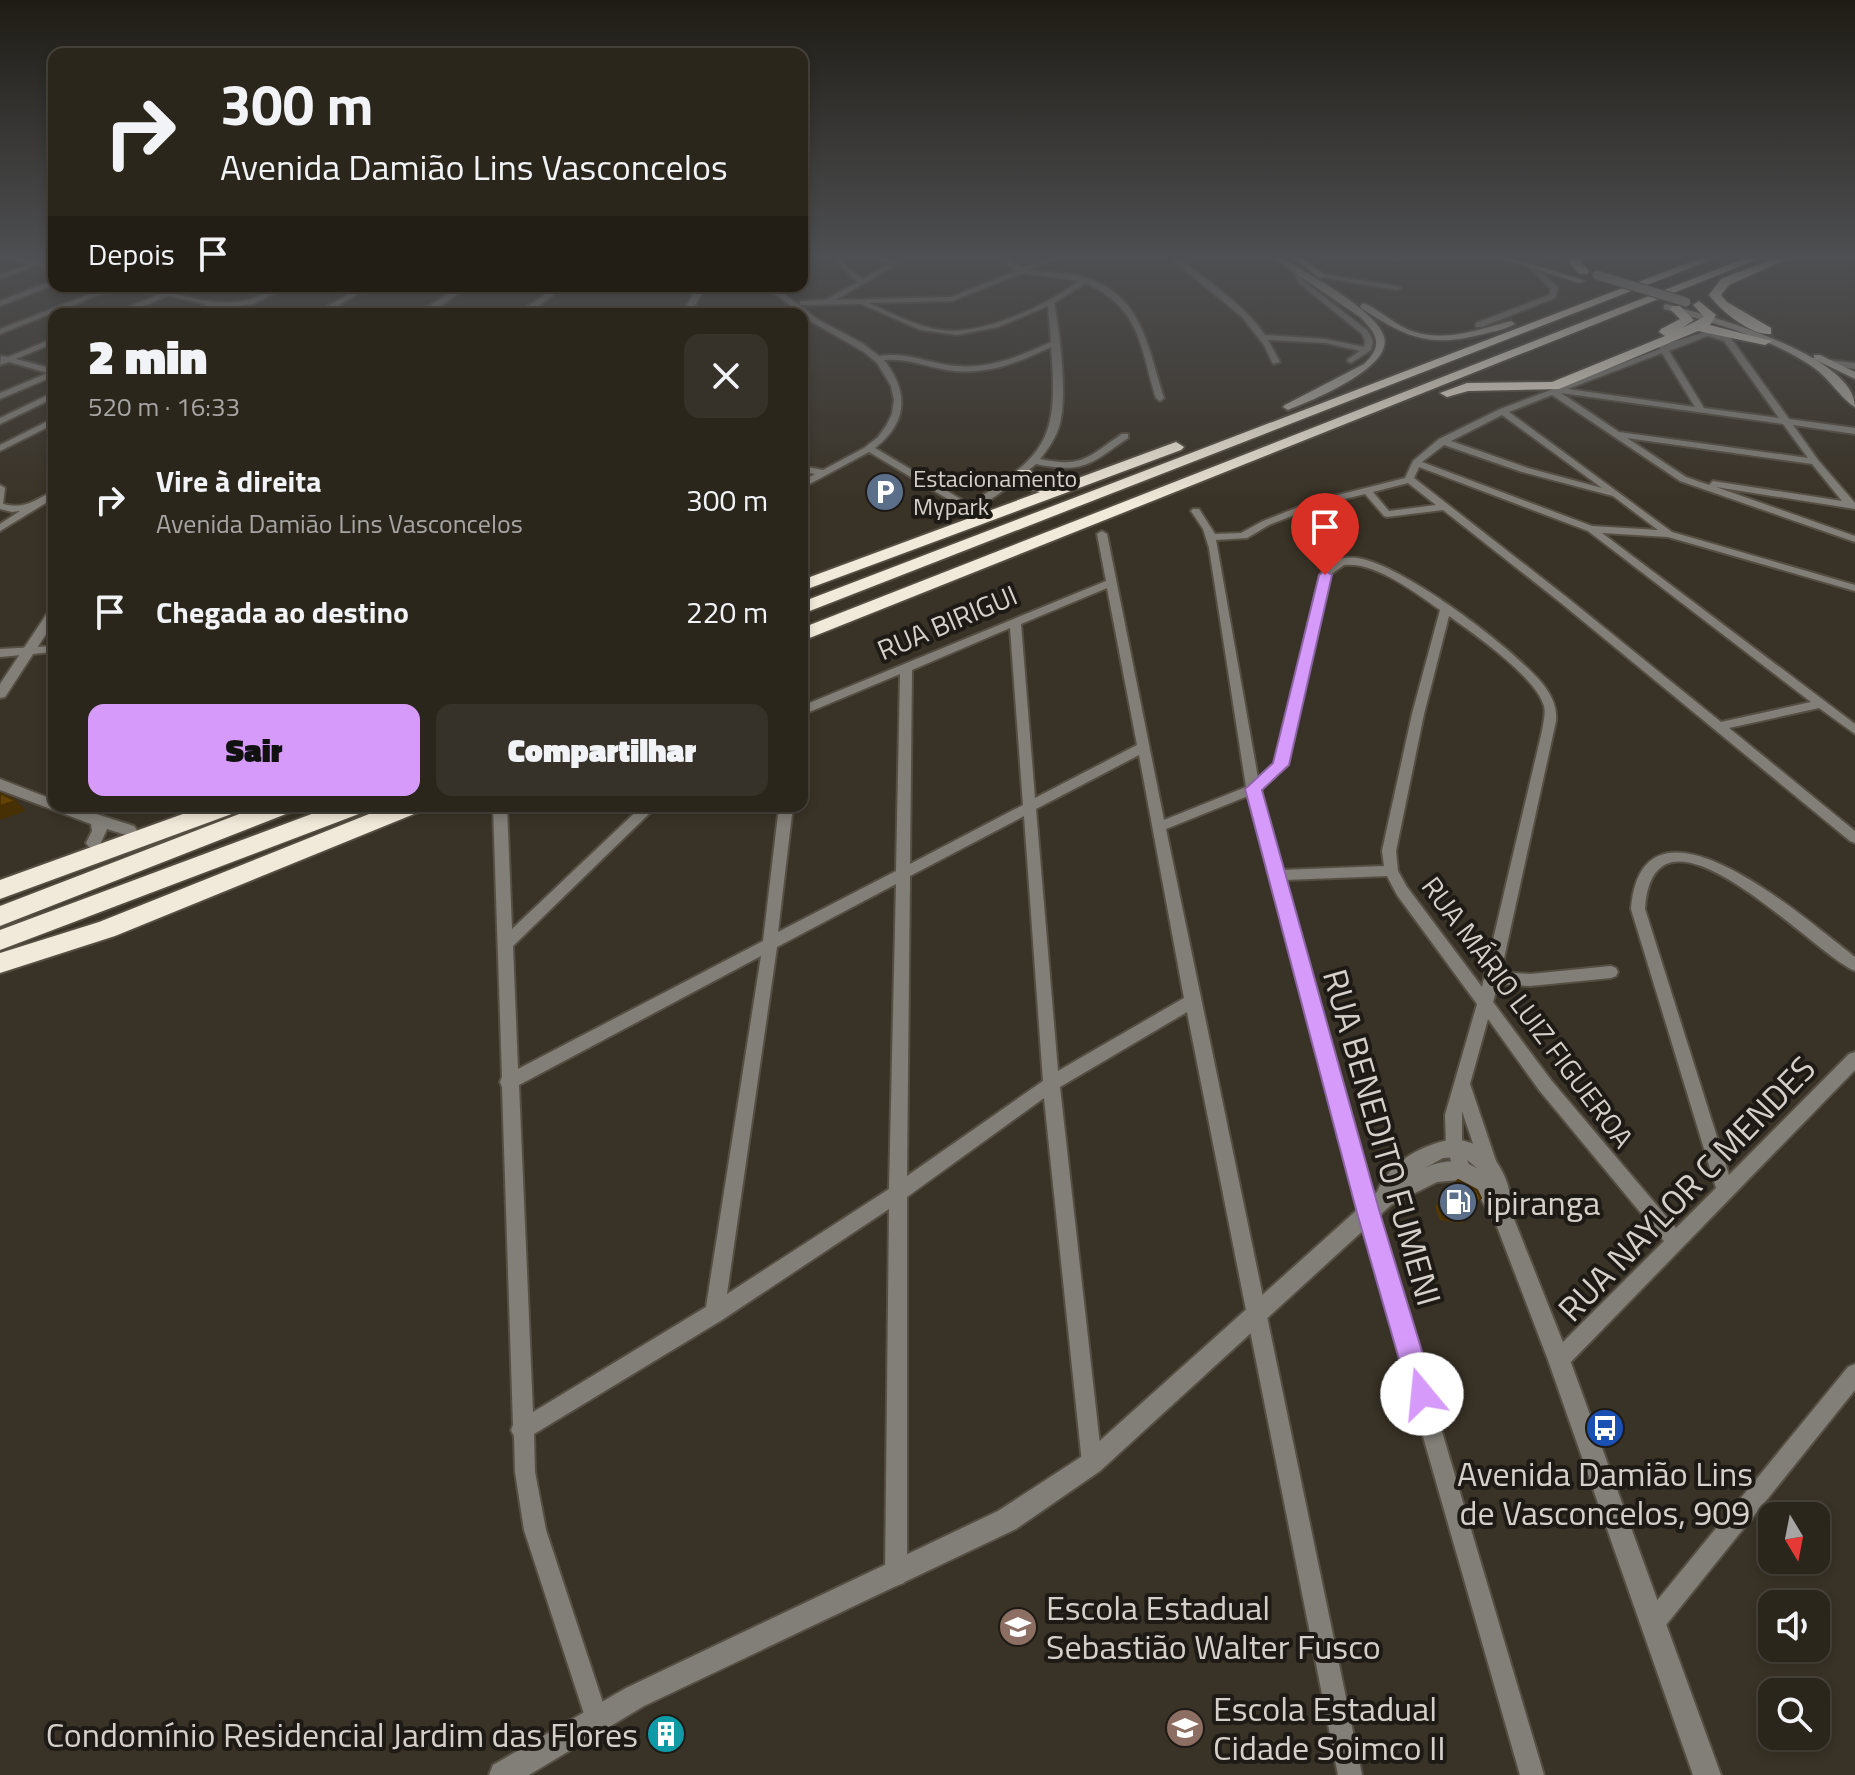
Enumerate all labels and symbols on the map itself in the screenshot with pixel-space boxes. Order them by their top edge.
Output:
place label: Estacionamento Mypark [913,460,1077,524]
parking icon: Estacionamento Mypark [864,471,906,513]
pin [1291,493,1359,575]
street label: RUA BIRIGUI [870,573,1024,671]
street label: RUA MÁRIO LUIZ FIGUEROA [1411,867,1645,1157]
street label: RUA BENEDITO FUMENI [1310,963,1456,1311]
street label: RUA NAYLOR C MENDES [1545,1043,1827,1333]
place label: ipiranga [1486,1176,1600,1228]
fuel station icon: ipiranga [1437,1181,1479,1223]
position arrow [1380,1352,1464,1436]
bus stop icon: Avenida Damião Lins de Vasconcelos, 909 [1584,1407,1626,1449]
place label: Avenida Damião Lins de Vasconcelos, 909 [1457,1447,1753,1538]
north arrow [1758,1502,1830,1574]
place label: Escola Estadual Sebastião Walter Fusco [1046,1581,1381,1672]
school or university icon: Escola Estadual Sebastião Walter Fusco [997,1606,1039,1648]
place label: Escola Estadual Cidade Soimco II [1213,1682,1446,1773]
school or university icon: Escola Estadual Cidade Soimco II [1164,1707,1206,1749]
place label: Condomínio Residencial Jardim das Flores [46,1708,638,1760]
building icon: Condomínio Residencial Jardim das Flores [645,1713,687,1755]

